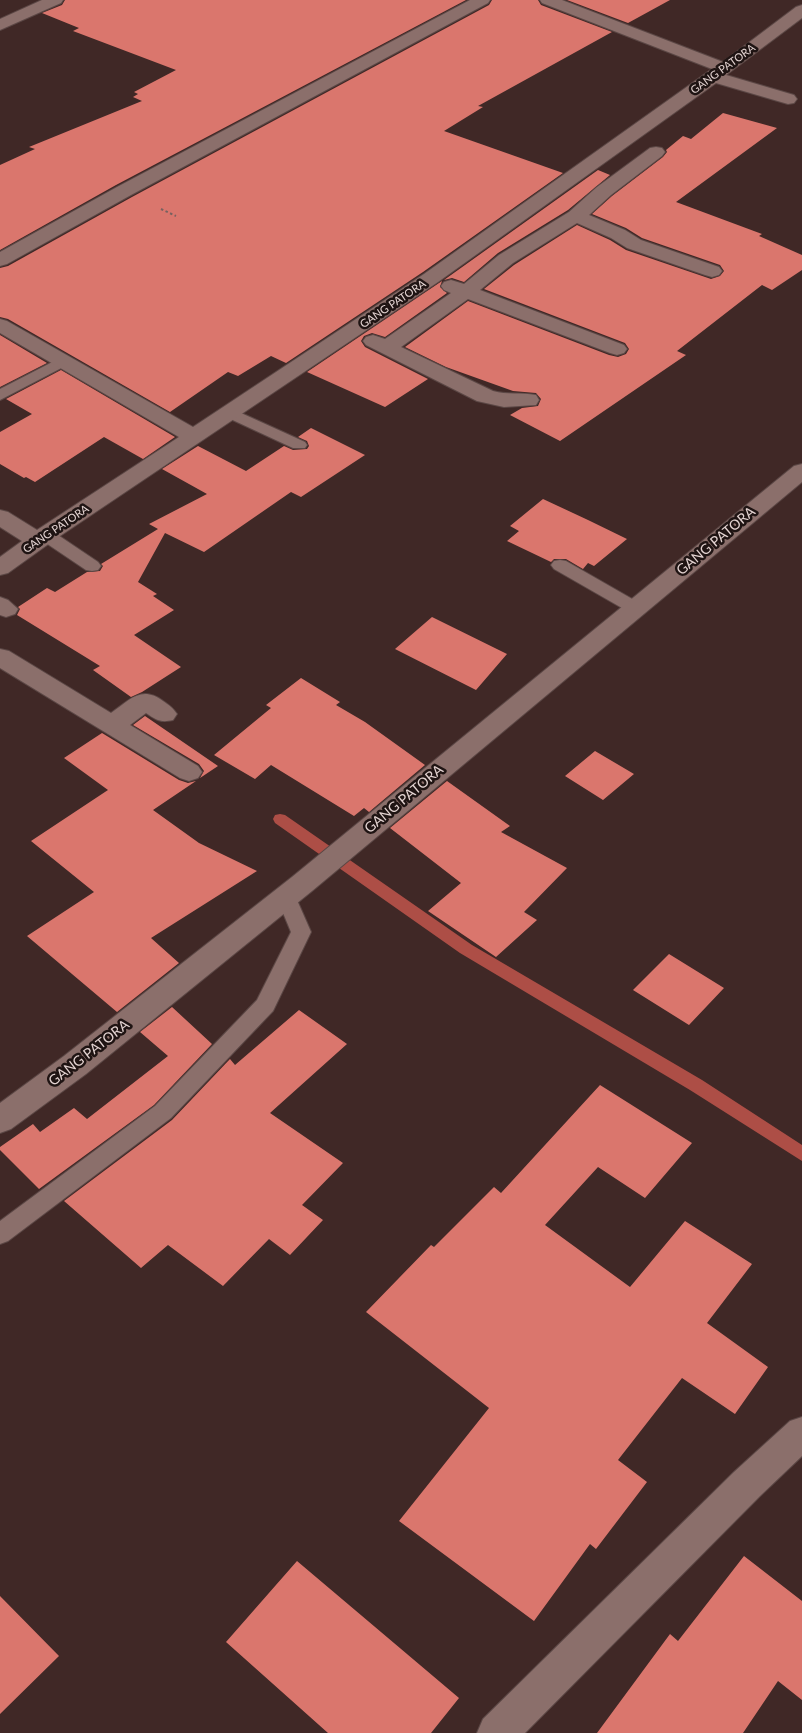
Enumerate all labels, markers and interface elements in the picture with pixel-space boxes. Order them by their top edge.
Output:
street label: GANG PATORA [688,41,758,97]
street label: GANG PATORA [358,277,428,331]
street label: GANG PATORA [21,502,91,556]
street label: GANG PATORA [673,503,759,579]
street label: GANG PATORA [361,761,447,837]
street label: GANG PATORA [45,1016,133,1090]

